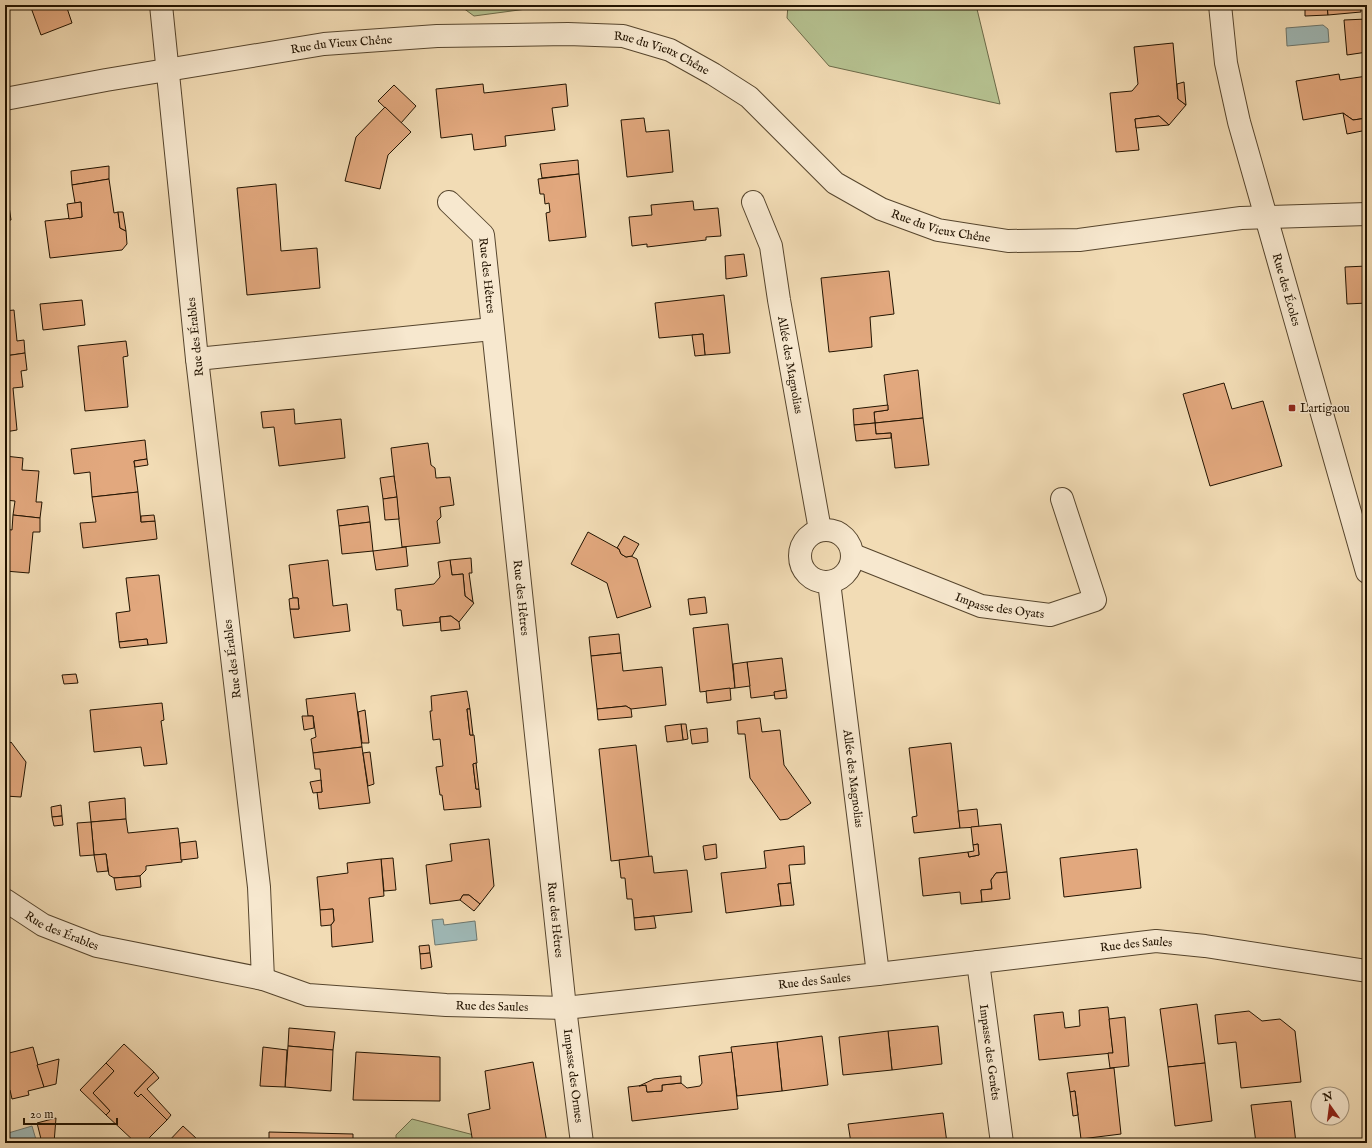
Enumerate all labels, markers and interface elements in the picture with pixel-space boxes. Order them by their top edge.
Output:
street label: Rue du Vieux Chêne [613,29,712,79]
street label: Rue du Vieux Chêne [289,32,393,57]
street label: Rue du Vieux Chêne [889,206,992,246]
street label: Rue des Hêtres [475,237,498,314]
street label: Rue des Écoles [1269,252,1304,328]
street label: Rue des Érables [183,297,207,377]
street label: Allée des Magnolias [774,314,806,415]
place label: Lartigaou [1300,401,1350,416]
marker: Lartigaou [1287,403,1297,413]
street label: Rue des Hêtres [509,559,532,636]
street label: Impasse des Oyats [953,589,1045,622]
street label: Rue des Érables [219,619,245,699]
street label: Allée des Magnolias [839,728,867,828]
street label: Rue des Hêtres [544,881,567,958]
street label: Rue des Érables [22,908,101,954]
street label: Rue des Saules [1099,934,1173,956]
street label: Rue des Saules [777,970,851,993]
street label: Rue des Saules [455,998,528,1015]
street label: Impasse des Genêts [976,1003,1003,1101]
street label: Impasse des Ormes [560,1028,586,1124]
north arrow [1310,1086,1350,1126]
text: N [1321,1089,1335,1105]
scale bar [24,1100,117,1126]
text: 20 m [30,1107,53,1122]

